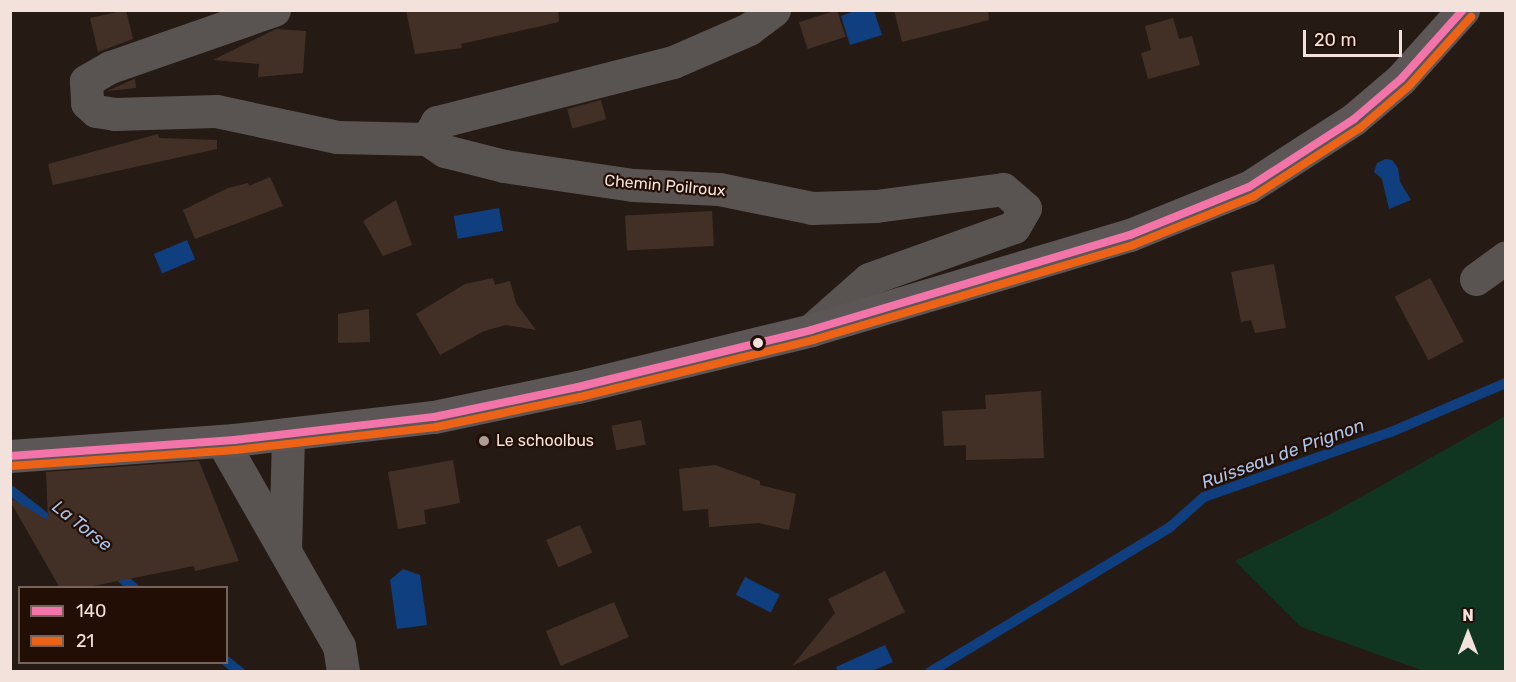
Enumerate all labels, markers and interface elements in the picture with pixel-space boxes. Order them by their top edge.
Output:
scale bar [1306,18,1405,56]
text: 20 m [1314,29,1356,51]
street label: Chemin Poilroux [604,171,726,201]
unlabelled marker [752,337,764,349]
water label: Ruisseau de Prignon [1198,414,1368,494]
place label: Le schoolbus [496,431,594,451]
marker: Le schoolbus [477,434,491,448]
water label: La Torse [48,496,116,556]
legend [18,586,228,664]
text: 140 [76,600,106,622]
north arrow [1438,604,1498,664]
text: N [1462,606,1474,625]
text: 21 [76,630,94,652]

